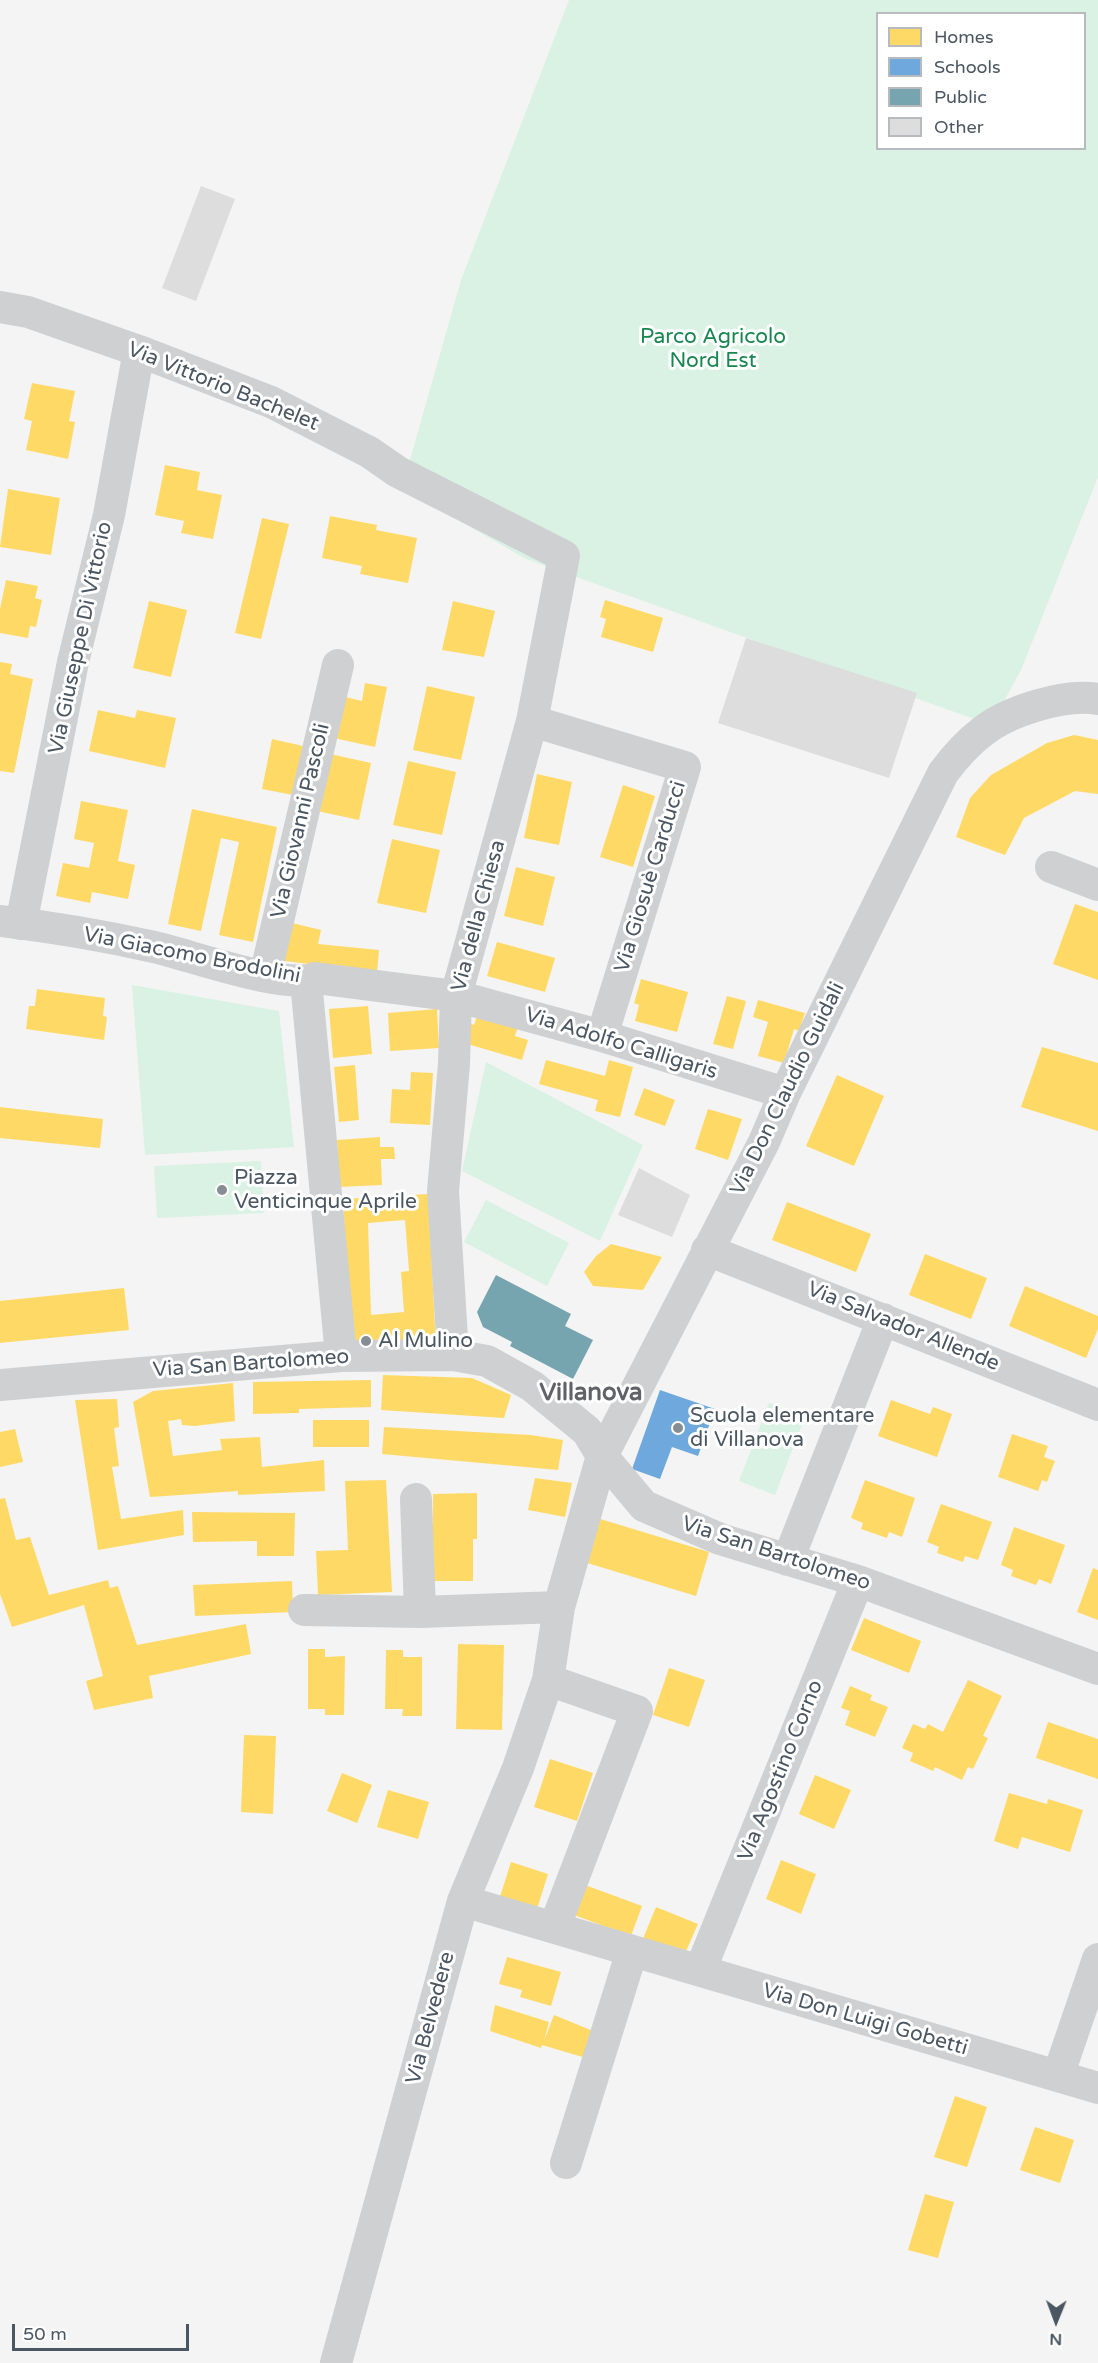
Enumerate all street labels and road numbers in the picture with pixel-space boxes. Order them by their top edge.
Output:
street label: Via Vittorio Bachelet [124,337,322,437]
street label: Via Giuseppe Di Vittorio [44,519,118,757]
street label: Via Giovanni Pascoli [266,721,336,921]
street label: Via Giosuè Carducci [610,778,692,976]
street label: Via della Chiesa [447,837,511,995]
street label: Via Giacomo Brodolini [81,923,303,989]
street label: Via Don Claudio Guidali [725,978,851,1200]
street label: Via Adolfo Calligaris [522,1003,720,1085]
street label: Via Salvador Allende [803,1277,1003,1377]
street label: Via San Bartolomeo [152,1345,350,1383]
street label: Via San Bartolomeo [679,1512,873,1596]
street label: Via Agostino Corno [733,1677,829,1865]
street label: Via Belvedere [401,1949,461,2087]
street label: Via Don Luigi Gobetti [759,1979,971,2061]

